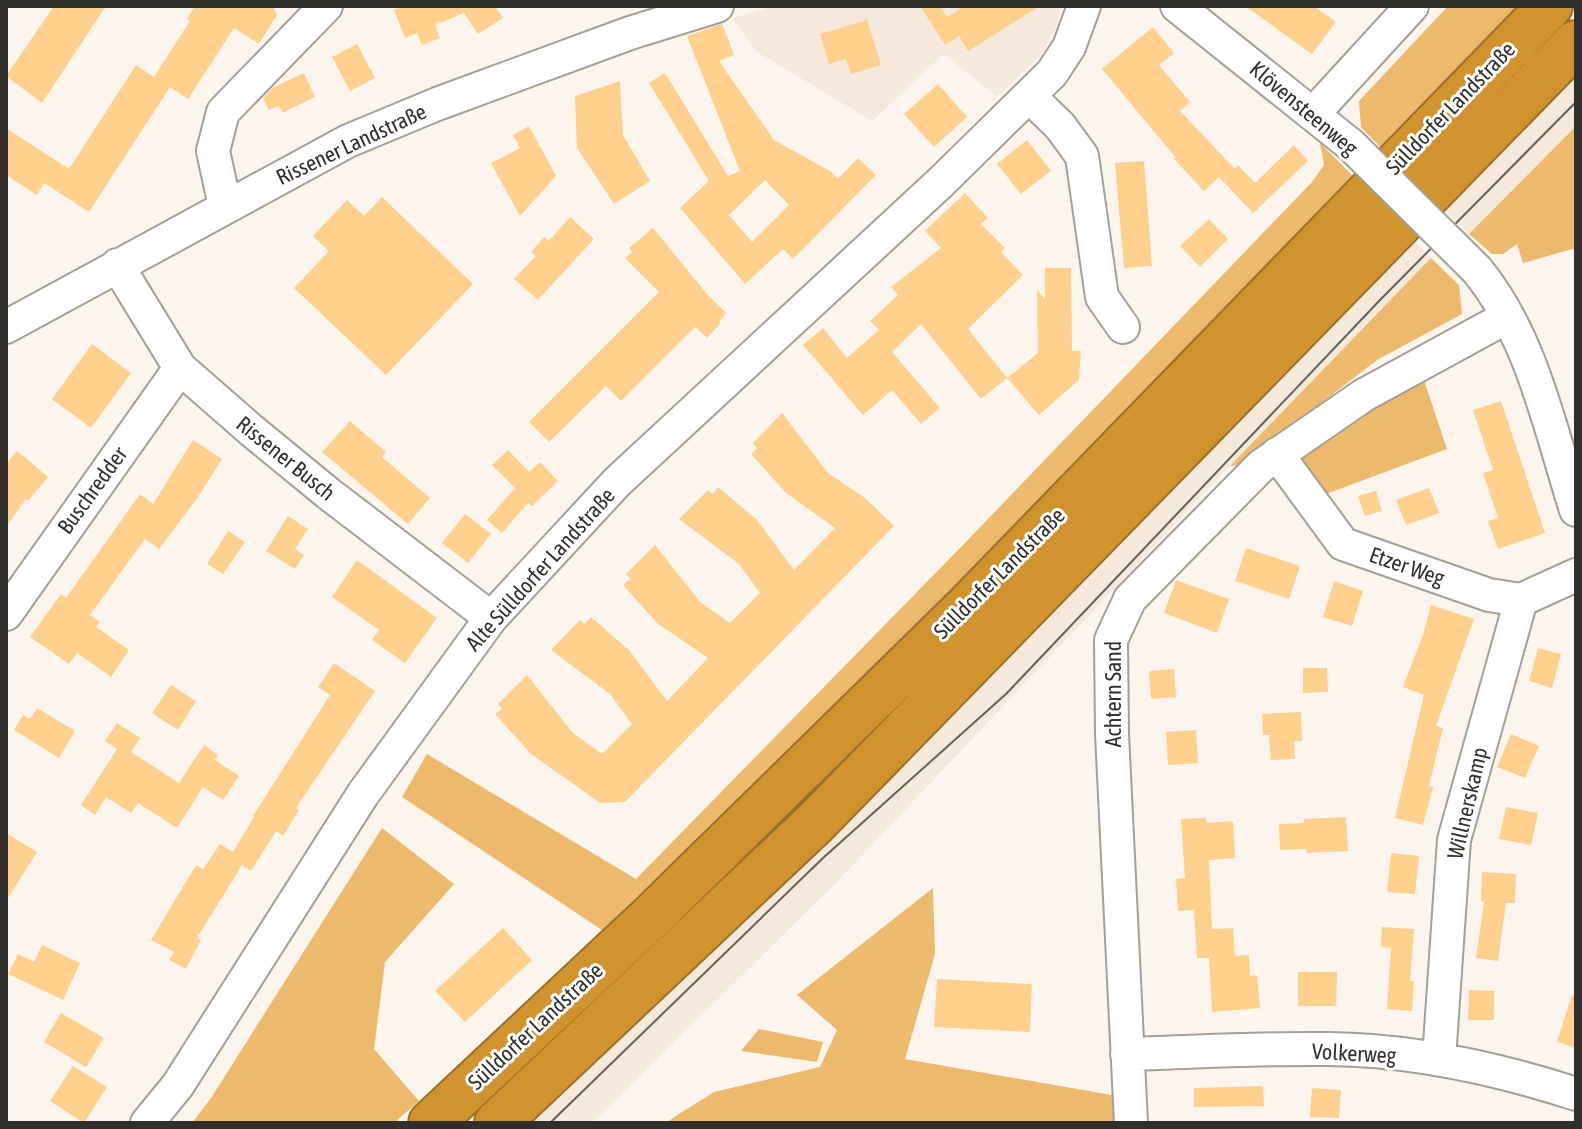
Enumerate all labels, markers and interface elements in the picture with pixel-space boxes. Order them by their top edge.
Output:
street label: Sülldorfer Landstraße [1380,36,1520,180]
street label: Klövensteenweg [1245,55,1364,161]
street label: Rissener Landstraße [272,98,430,190]
street label: Rissener Busch [231,410,341,506]
street label: Buschredder [52,441,133,539]
street label: Alte Sülldorfer Landstraße [460,482,620,656]
street label: Sülldorfer Landstraße [928,502,1070,644]
street label: Etzer Weg [1366,541,1448,591]
street label: Achtern Sand [1100,641,1126,747]
street label: Willnerskamp [1442,745,1492,861]
street label: Sülldorfer Landstraße [462,957,608,1095]
street label: Volkerweg [1311,1038,1397,1068]

